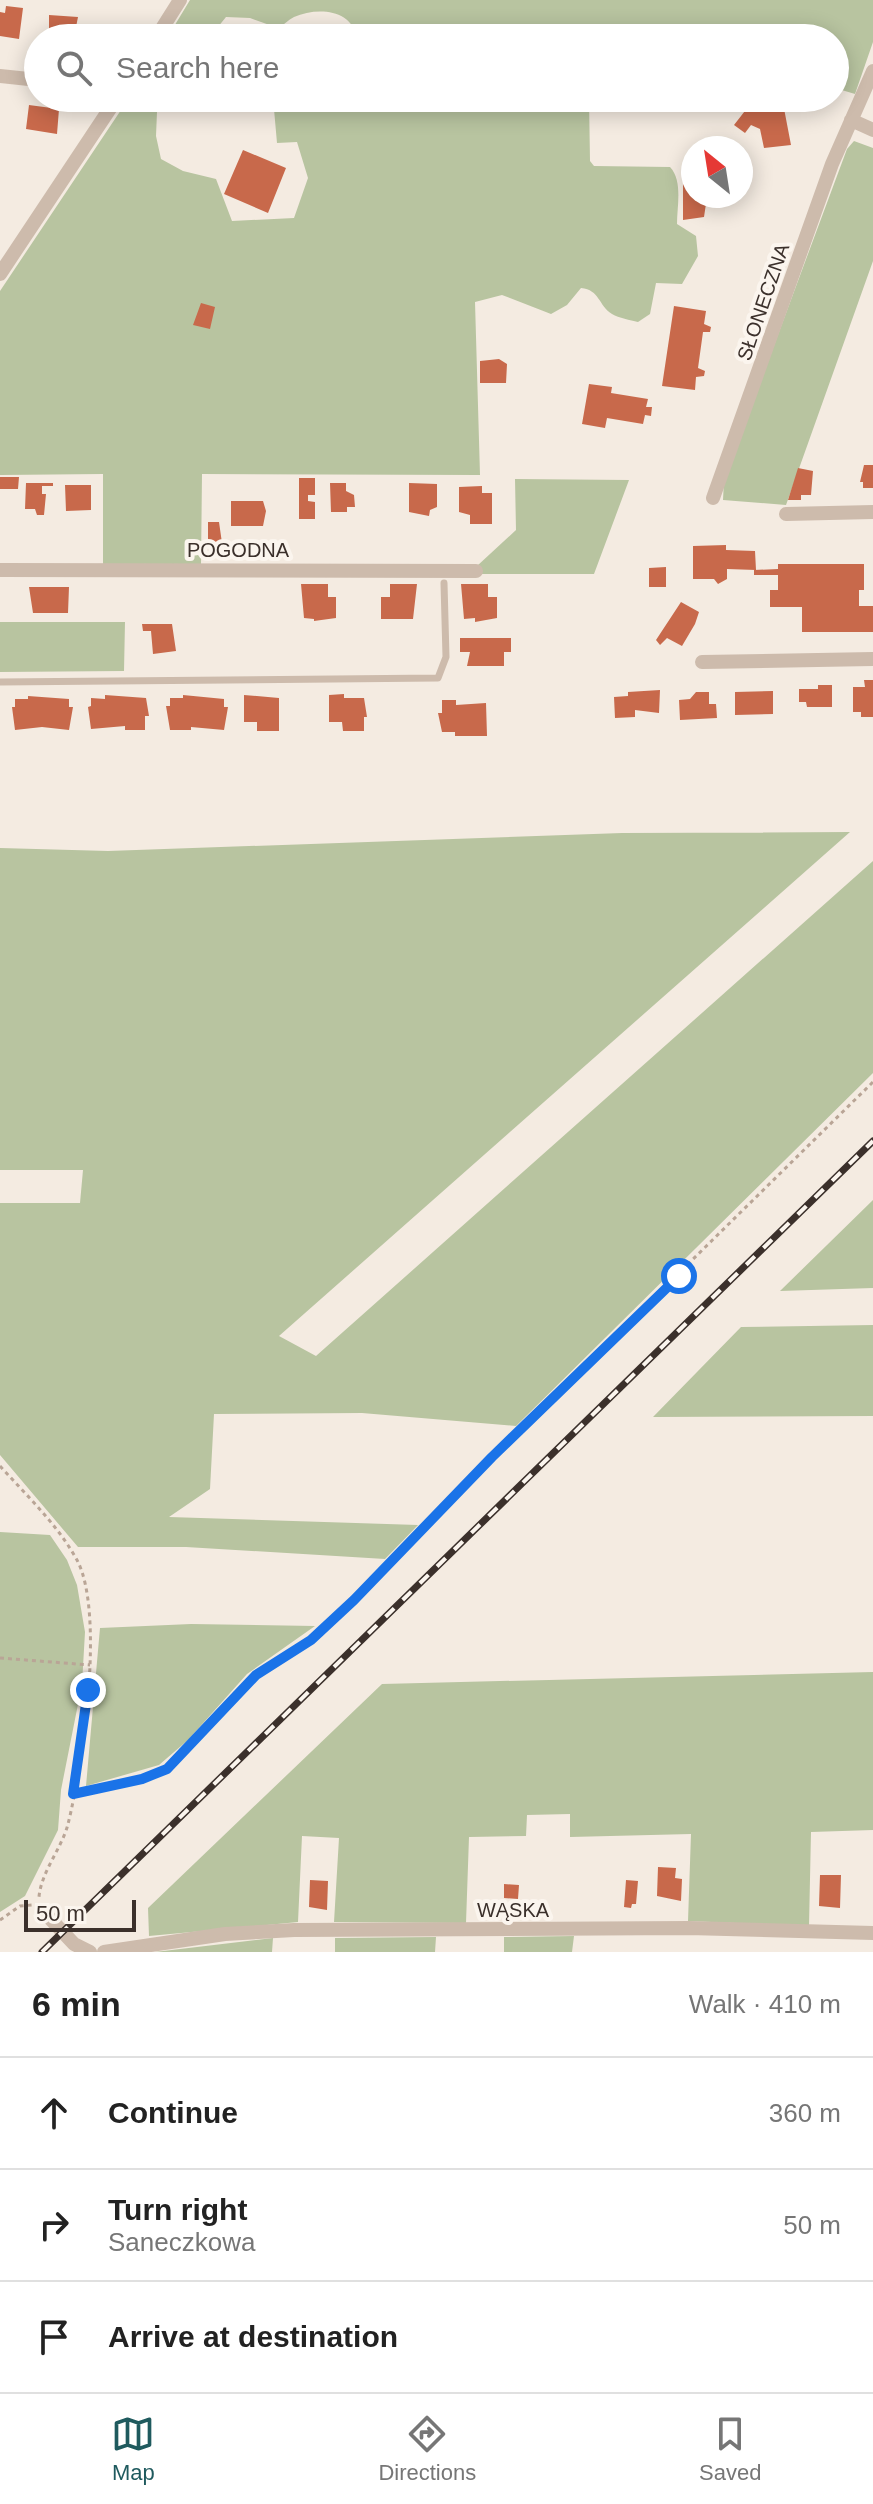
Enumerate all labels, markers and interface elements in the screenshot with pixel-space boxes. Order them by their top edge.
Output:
search box [24,24,849,112]
icon: search [52,46,96,90]
text: Search here [116,51,279,84]
north arrow [681,136,753,208]
street label: SŁONECZNA [733,240,794,363]
street label: POGODNA [187,539,290,561]
route start [661,1258,697,1294]
route end [70,1672,106,1708]
scale bar [24,1896,136,1932]
street label: WĄSKA [477,1899,550,1921]
text: 50 m [36,1901,85,1926]
text: 6 min [32,1985,121,2023]
text: Walk · 410 m [689,1989,841,2019]
icon: ahead [32,2091,76,2135]
text: Continue [108,2096,238,2129]
text: 360 m [769,2098,841,2128]
text: Turn right [108,2193,247,2226]
icon: right [32,2203,76,2247]
text: 50 m [783,2210,841,2240]
text: Saneczkowa [108,2227,255,2257]
icon: arrive [32,2315,76,2359]
text: Arrive at destination [108,2320,398,2353]
tab: Map [111,2412,155,2486]
tab: Directions [378,2412,476,2486]
tab: Saved [699,2412,762,2486]

